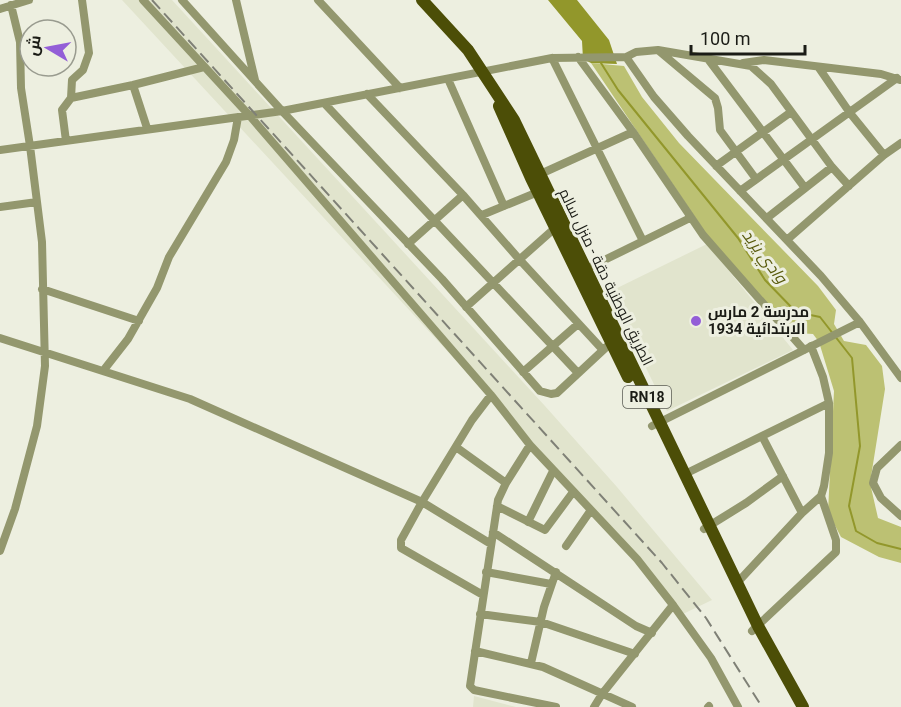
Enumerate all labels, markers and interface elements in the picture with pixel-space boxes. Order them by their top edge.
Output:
north arrow [18,18,78,78]
scale bar [691,18,805,56]
text: 100 m [700,28,751,49]
text: ش [23,34,45,57]
street label: الطريق الوطنية دقة - منزل سالم [554,185,657,369]
water label: وادي يزيد [736,226,792,290]
place label: مدرسة 2 مارس 1934 الابتدائية [708,303,809,338]
marker: مدرسة 2 مارس 1934 الابتدائية [689,314,703,328]
road number: RN18 [623,386,671,408]

